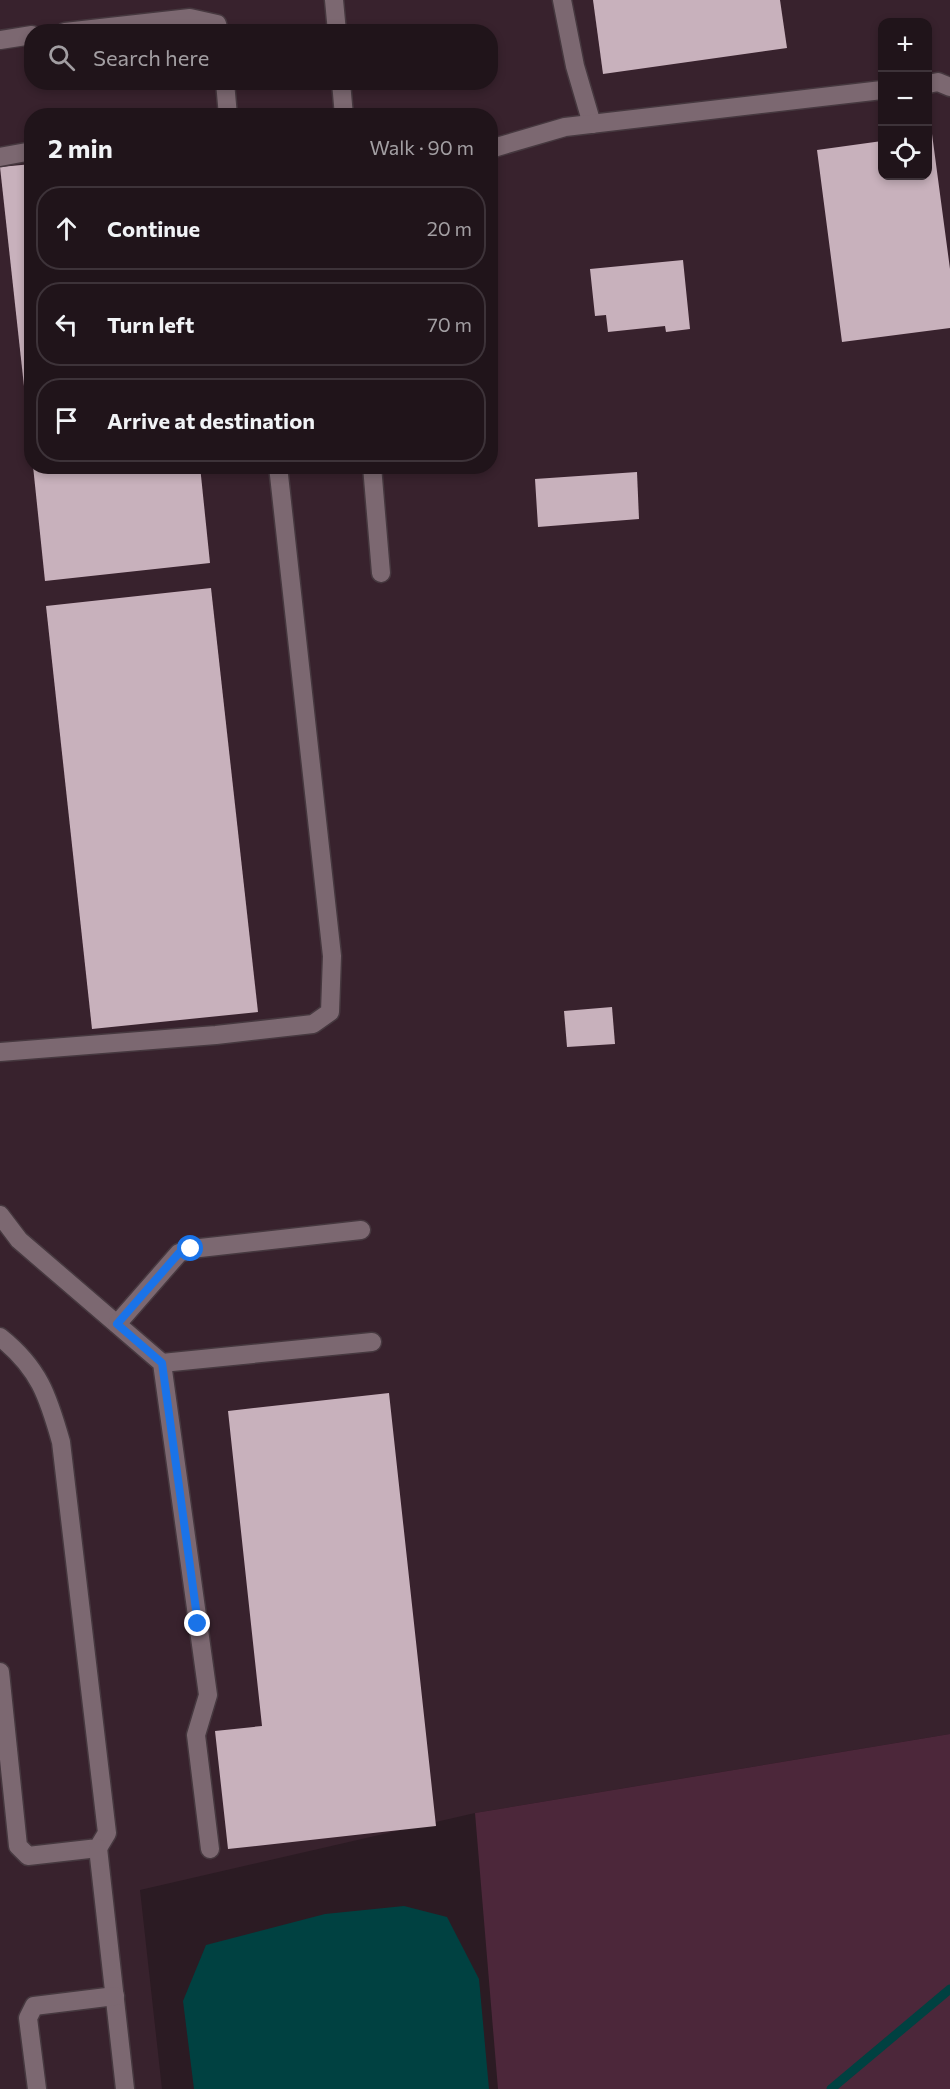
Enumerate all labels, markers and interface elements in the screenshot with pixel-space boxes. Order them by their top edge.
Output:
map controls [878,18,932,180]
button: + [878,18,932,72]
search box [24,24,498,90]
icon: search [45,41,78,74]
text: Search here [93,44,209,71]
button: − [878,72,932,126]
button: locate [878,126,932,180]
text: 2 min [48,132,113,163]
text: Walk · 90 m [369,135,474,159]
icon: ahead [50,212,83,245]
text: Continue [107,215,200,242]
text: 20 m [427,216,472,240]
icon: left [50,308,83,341]
text: Turn left [107,311,194,338]
text: 70 m [427,312,472,336]
icon: arrive [50,404,83,437]
text: Arrive at destination [107,407,315,434]
route start [177,1235,203,1261]
route end [184,1610,210,1636]

